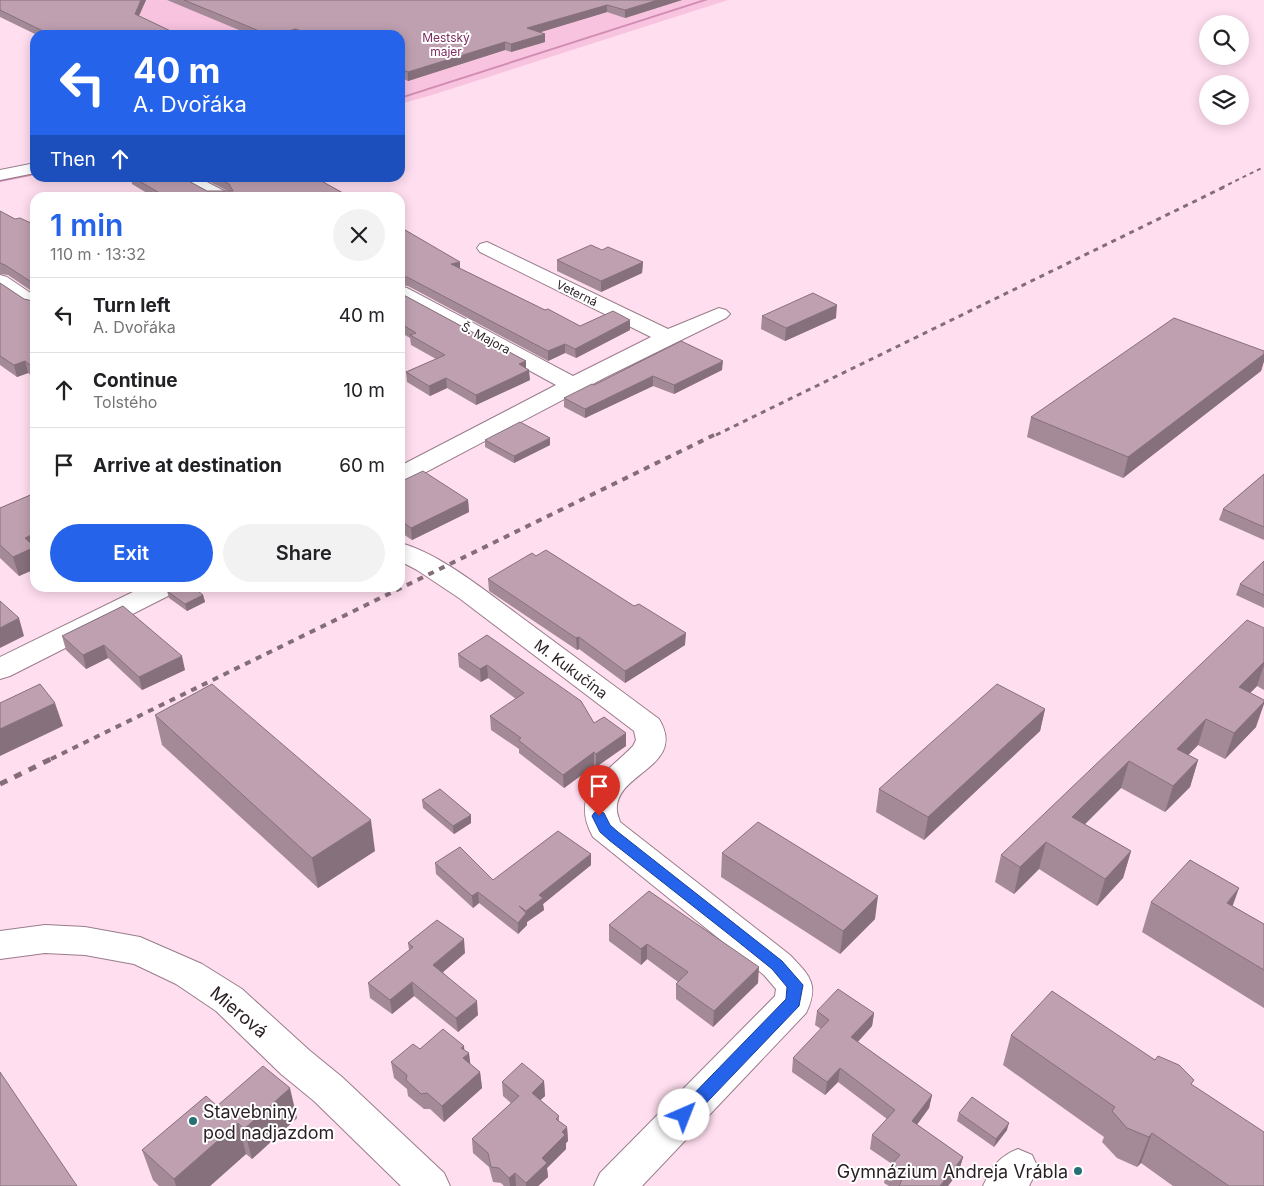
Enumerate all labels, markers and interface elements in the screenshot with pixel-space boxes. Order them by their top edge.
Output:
map controls [1199,15,1249,125]
button: search [1199,15,1249,65]
park label: Mestský majer [422,30,470,59]
text: 40 m [133,49,221,91]
icon: left [50,50,115,115]
button: layers [1199,75,1249,125]
text: A. Dvořáka [133,91,247,117]
icon: ahead [106,145,134,173]
text: Then [50,148,96,171]
text: 1 min [50,207,123,243]
button: close [333,209,385,261]
text: 110 m · 13:32 [50,244,146,264]
street label: Veterná [554,277,600,309]
text: Turn left [93,294,171,317]
icon: left [50,301,78,329]
text: 40 m [339,304,385,327]
text: A. Dvořáka [93,317,176,337]
street label: Š. Majora [459,319,513,357]
text: Continue [93,369,178,392]
icon: ahead [50,376,78,404]
text: 10 m [343,379,385,402]
text: Tolstého [93,392,157,412]
icon: arrive [50,451,78,479]
text: Arrive at destination [93,454,282,477]
text: 60 m [339,454,385,477]
button: Exit [50,524,213,582]
button: Share [223,524,385,582]
street label: M. Kukučína [530,635,612,703]
pin [578,765,620,816]
icon: arrive [585,772,613,800]
street label: Mierová [206,982,272,1042]
position arrow [657,1088,709,1140]
place label: Stavebniny pod nadjazdom [203,1101,334,1143]
marker: Stavebniny pod nadjazdom [187,1115,199,1127]
place label: Gymnázium Andreja Vrábla [837,1161,1068,1182]
marker: Gymnázium Andreja Vrábla [1072,1165,1084,1177]

